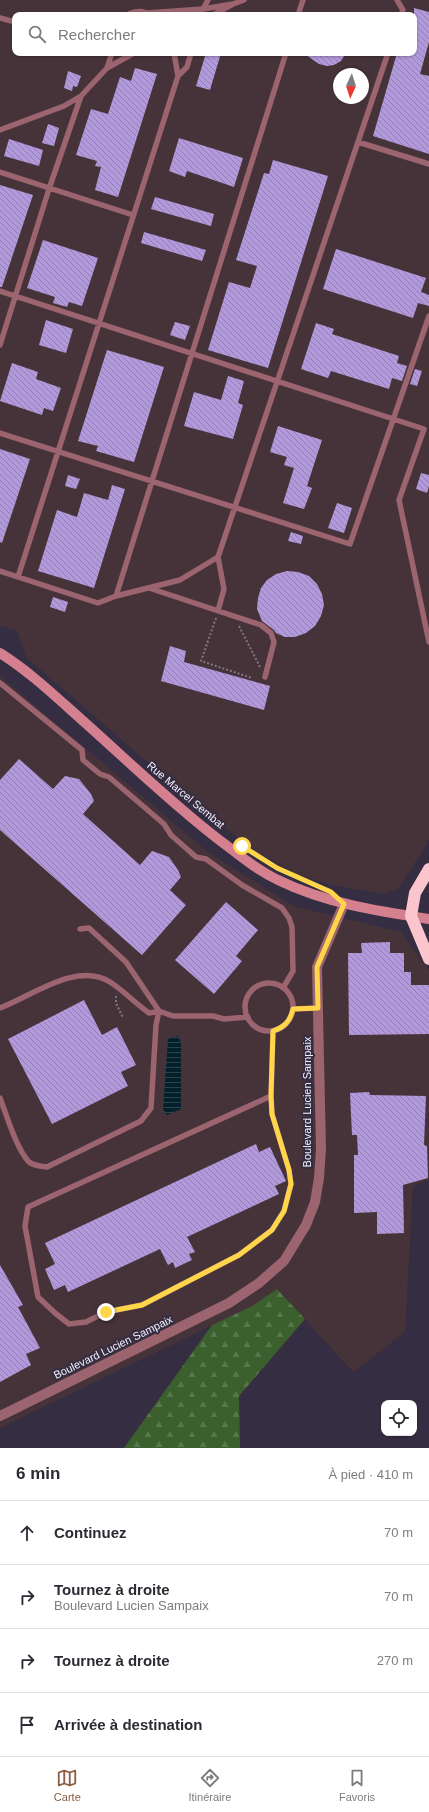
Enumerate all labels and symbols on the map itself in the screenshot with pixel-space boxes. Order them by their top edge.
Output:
north arrow [333,68,369,104]
street label: Rue Marcel Sembat [145,759,227,831]
route start [233,837,251,855]
street label: Boulevard Lucien Sampaix [301,1036,313,1167]
route end [97,1303,115,1321]
street label: Boulevard Lucien Sampaix [52,1313,175,1381]

